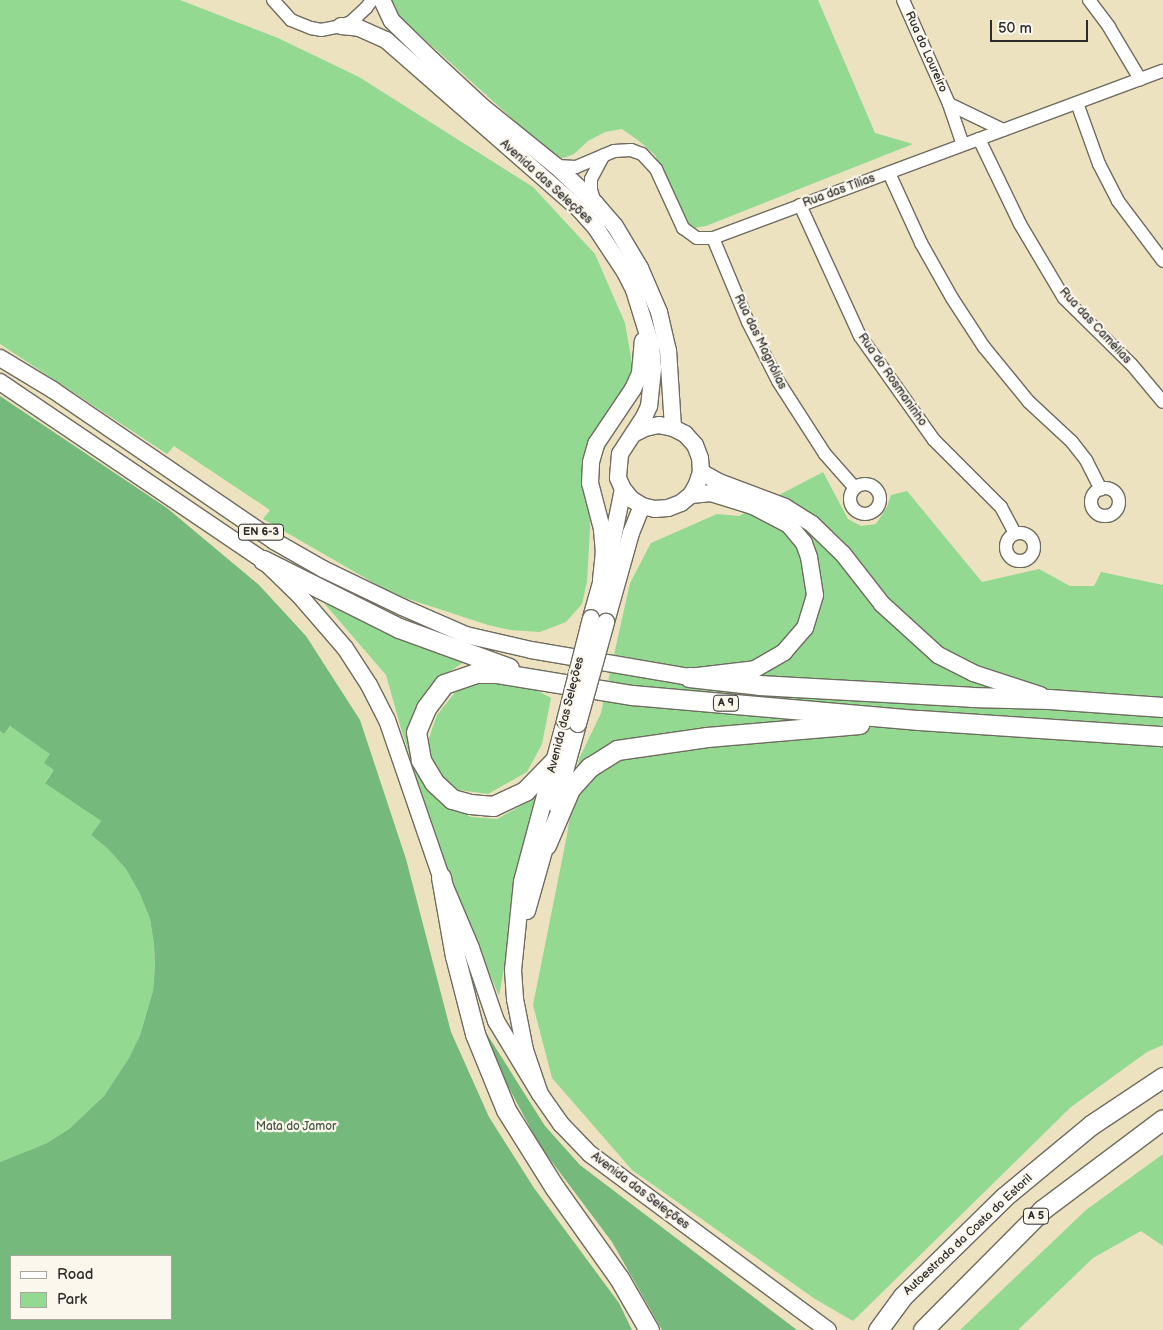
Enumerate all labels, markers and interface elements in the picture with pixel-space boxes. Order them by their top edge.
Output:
street label: Rua do Loureiro [902,9,950,95]
scale bar [993,10,1090,42]
text: 50 m [998,19,1032,38]
street label: Avenida das Seleções [497,137,595,227]
street label: Rua das Tílias [801,171,877,211]
street label: Rua das Camélias [1056,285,1134,367]
street label: Rua das Magnólias [731,292,789,392]
street label: Rua do Rosmaninho [855,331,929,429]
road number: EN 6-3 [237,524,285,540]
street label: Avenida das Seleções [545,655,587,775]
road number: A 9 [712,694,740,711]
park label: Mata do Jamor [255,1120,337,1134]
street label: Avenida das Seleções [588,1149,692,1233]
street label: Autoestrada da Costa do Estoril [901,1171,1035,1299]
road number: A 5 [1022,1208,1050,1224]
legend [10,1255,172,1320]
text: Road [57,1265,93,1284]
text: Park [57,1290,87,1309]

